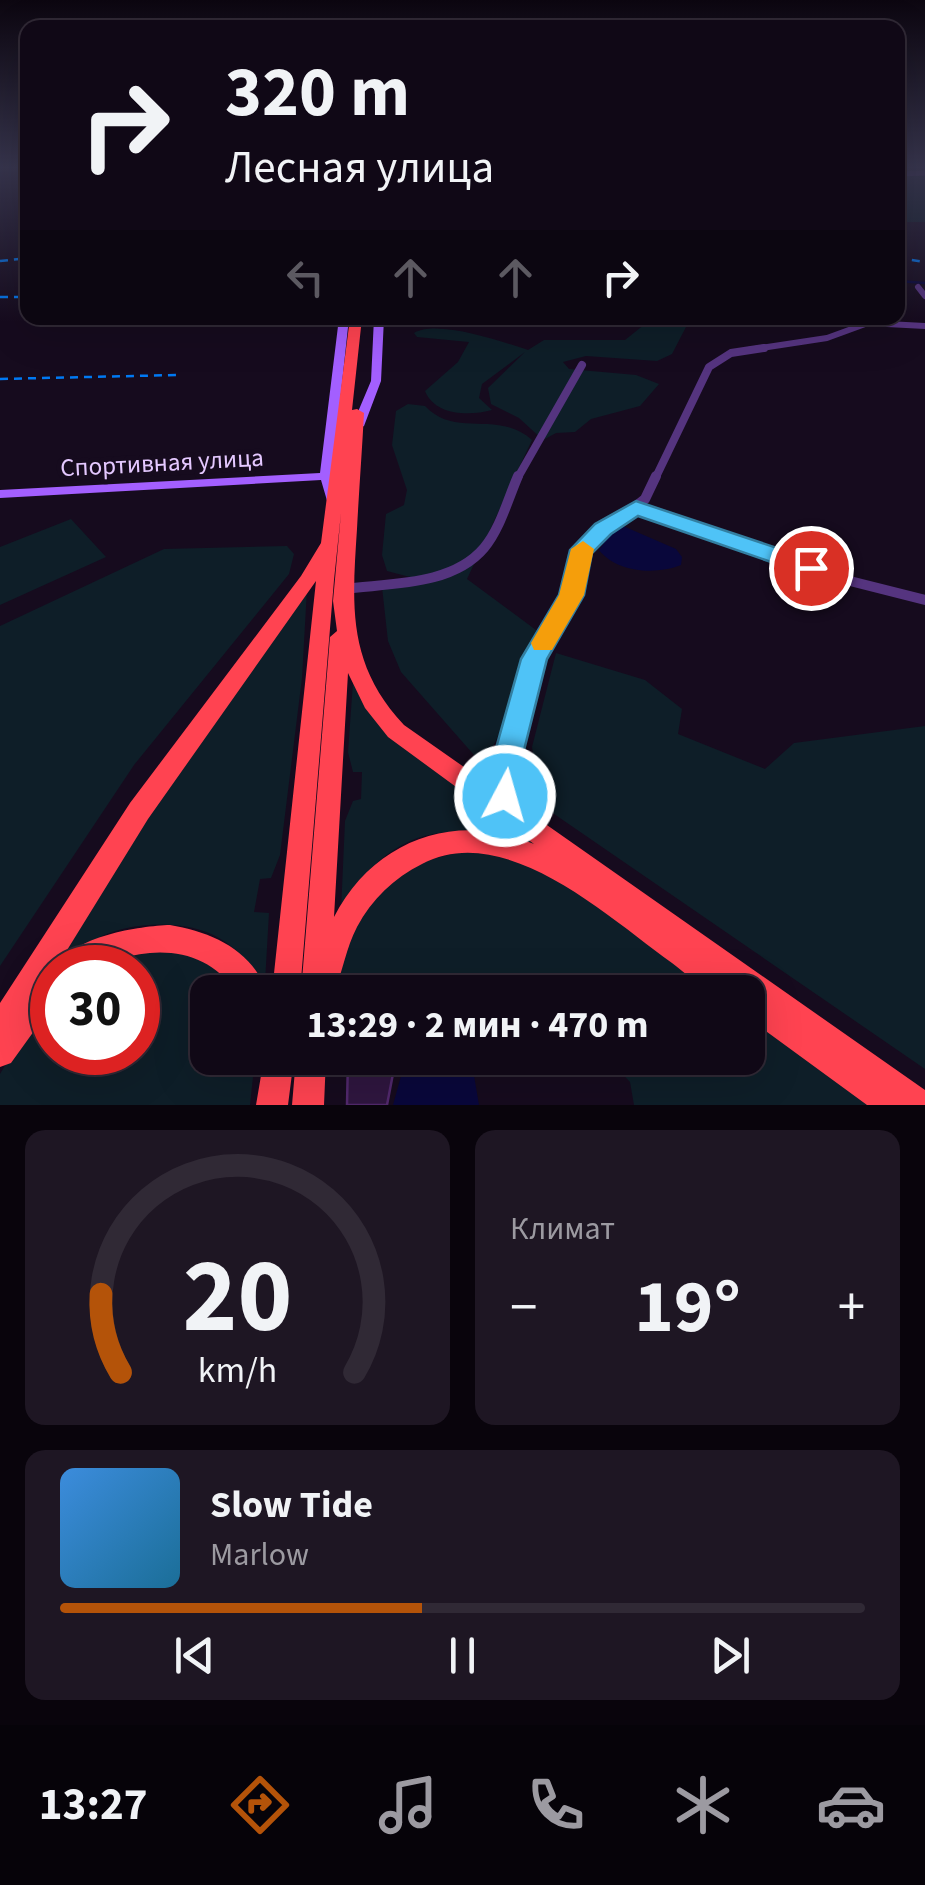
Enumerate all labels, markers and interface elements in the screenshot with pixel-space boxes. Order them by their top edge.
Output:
text: 320 m [225,43,410,143]
icon: right [60,60,190,190]
text: Лесная улица [225,136,494,200]
icon: left [278,250,333,305]
icon: ahead [383,250,438,305]
icon: ahead [488,250,543,305]
icon: right [593,250,648,305]
street label: Спортивная улица [59,440,265,486]
pin [769,526,854,611]
icon: arrive [784,541,839,596]
position arrow [453,744,557,848]
speed limit sign: 30 [30,945,160,1075]
text: 13:29 · 2 мин · 470 m [306,998,649,1052]
text: Климат [510,1206,615,1252]
text: 20 [183,1224,292,1372]
text: 19° [634,1254,741,1361]
text: − [510,1269,537,1347]
text: + [838,1269,865,1347]
text: km/h [198,1345,277,1396]
text: Slow Tide [210,1478,373,1532]
text: Marlow [210,1532,309,1578]
icon: previous [167,1628,222,1683]
icon: pause [435,1628,490,1683]
icon: next [703,1628,758,1683]
icon: directions [225,1770,295,1840]
icon: music [373,1770,443,1840]
icon: phone [521,1770,591,1840]
icon: climate [668,1770,738,1840]
icon: car [816,1770,886,1840]
text: 13:27 [39,1773,147,1837]

